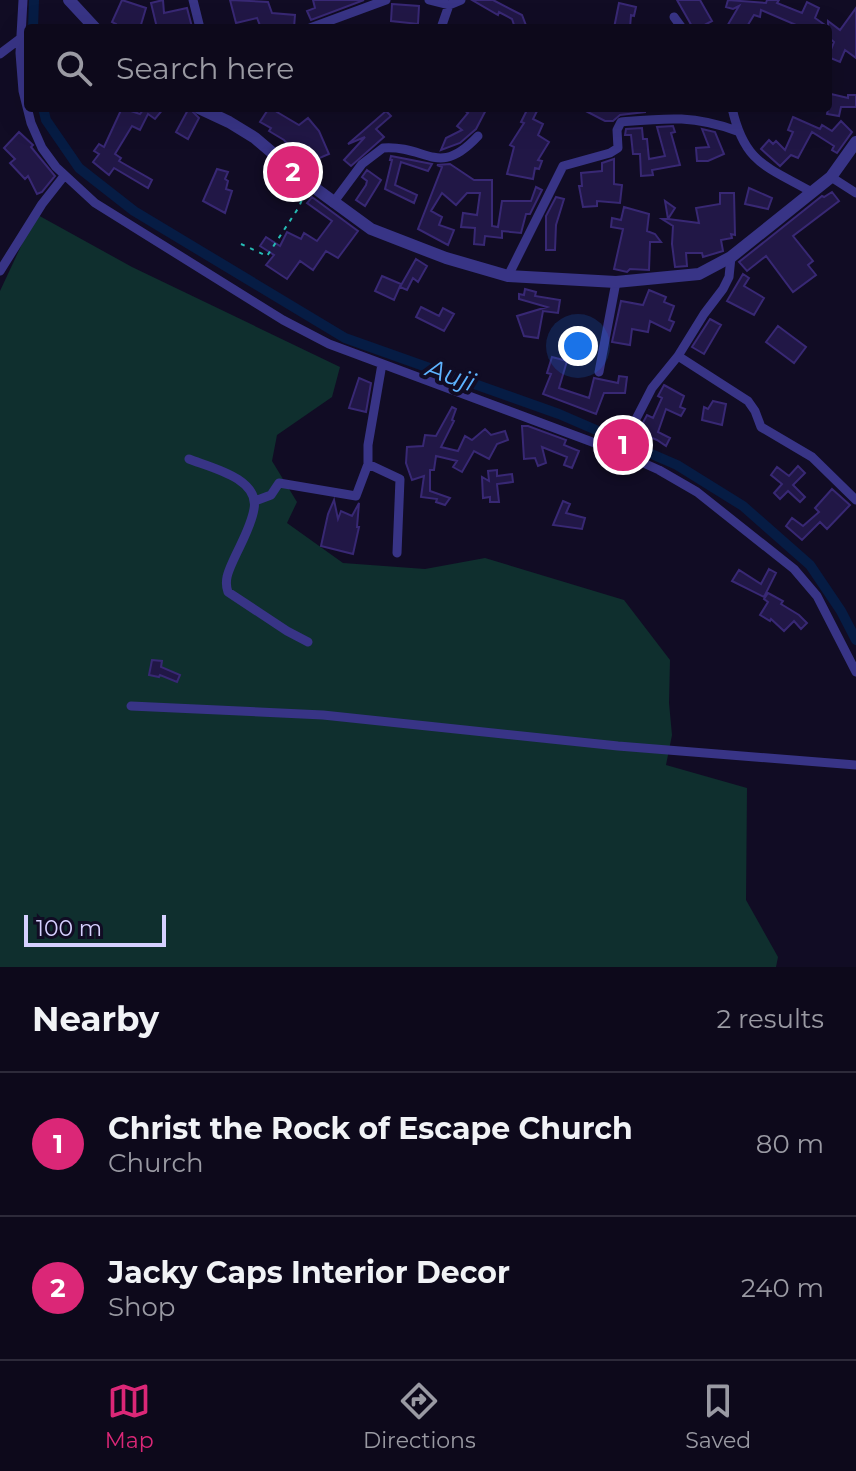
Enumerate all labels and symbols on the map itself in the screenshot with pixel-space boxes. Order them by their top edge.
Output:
pin: 2 [267,142,319,202]
your location [558,326,598,366]
water label: Auji [420,351,481,399]
pin: 1 [597,415,649,475]
scale bar [24,911,166,947]

